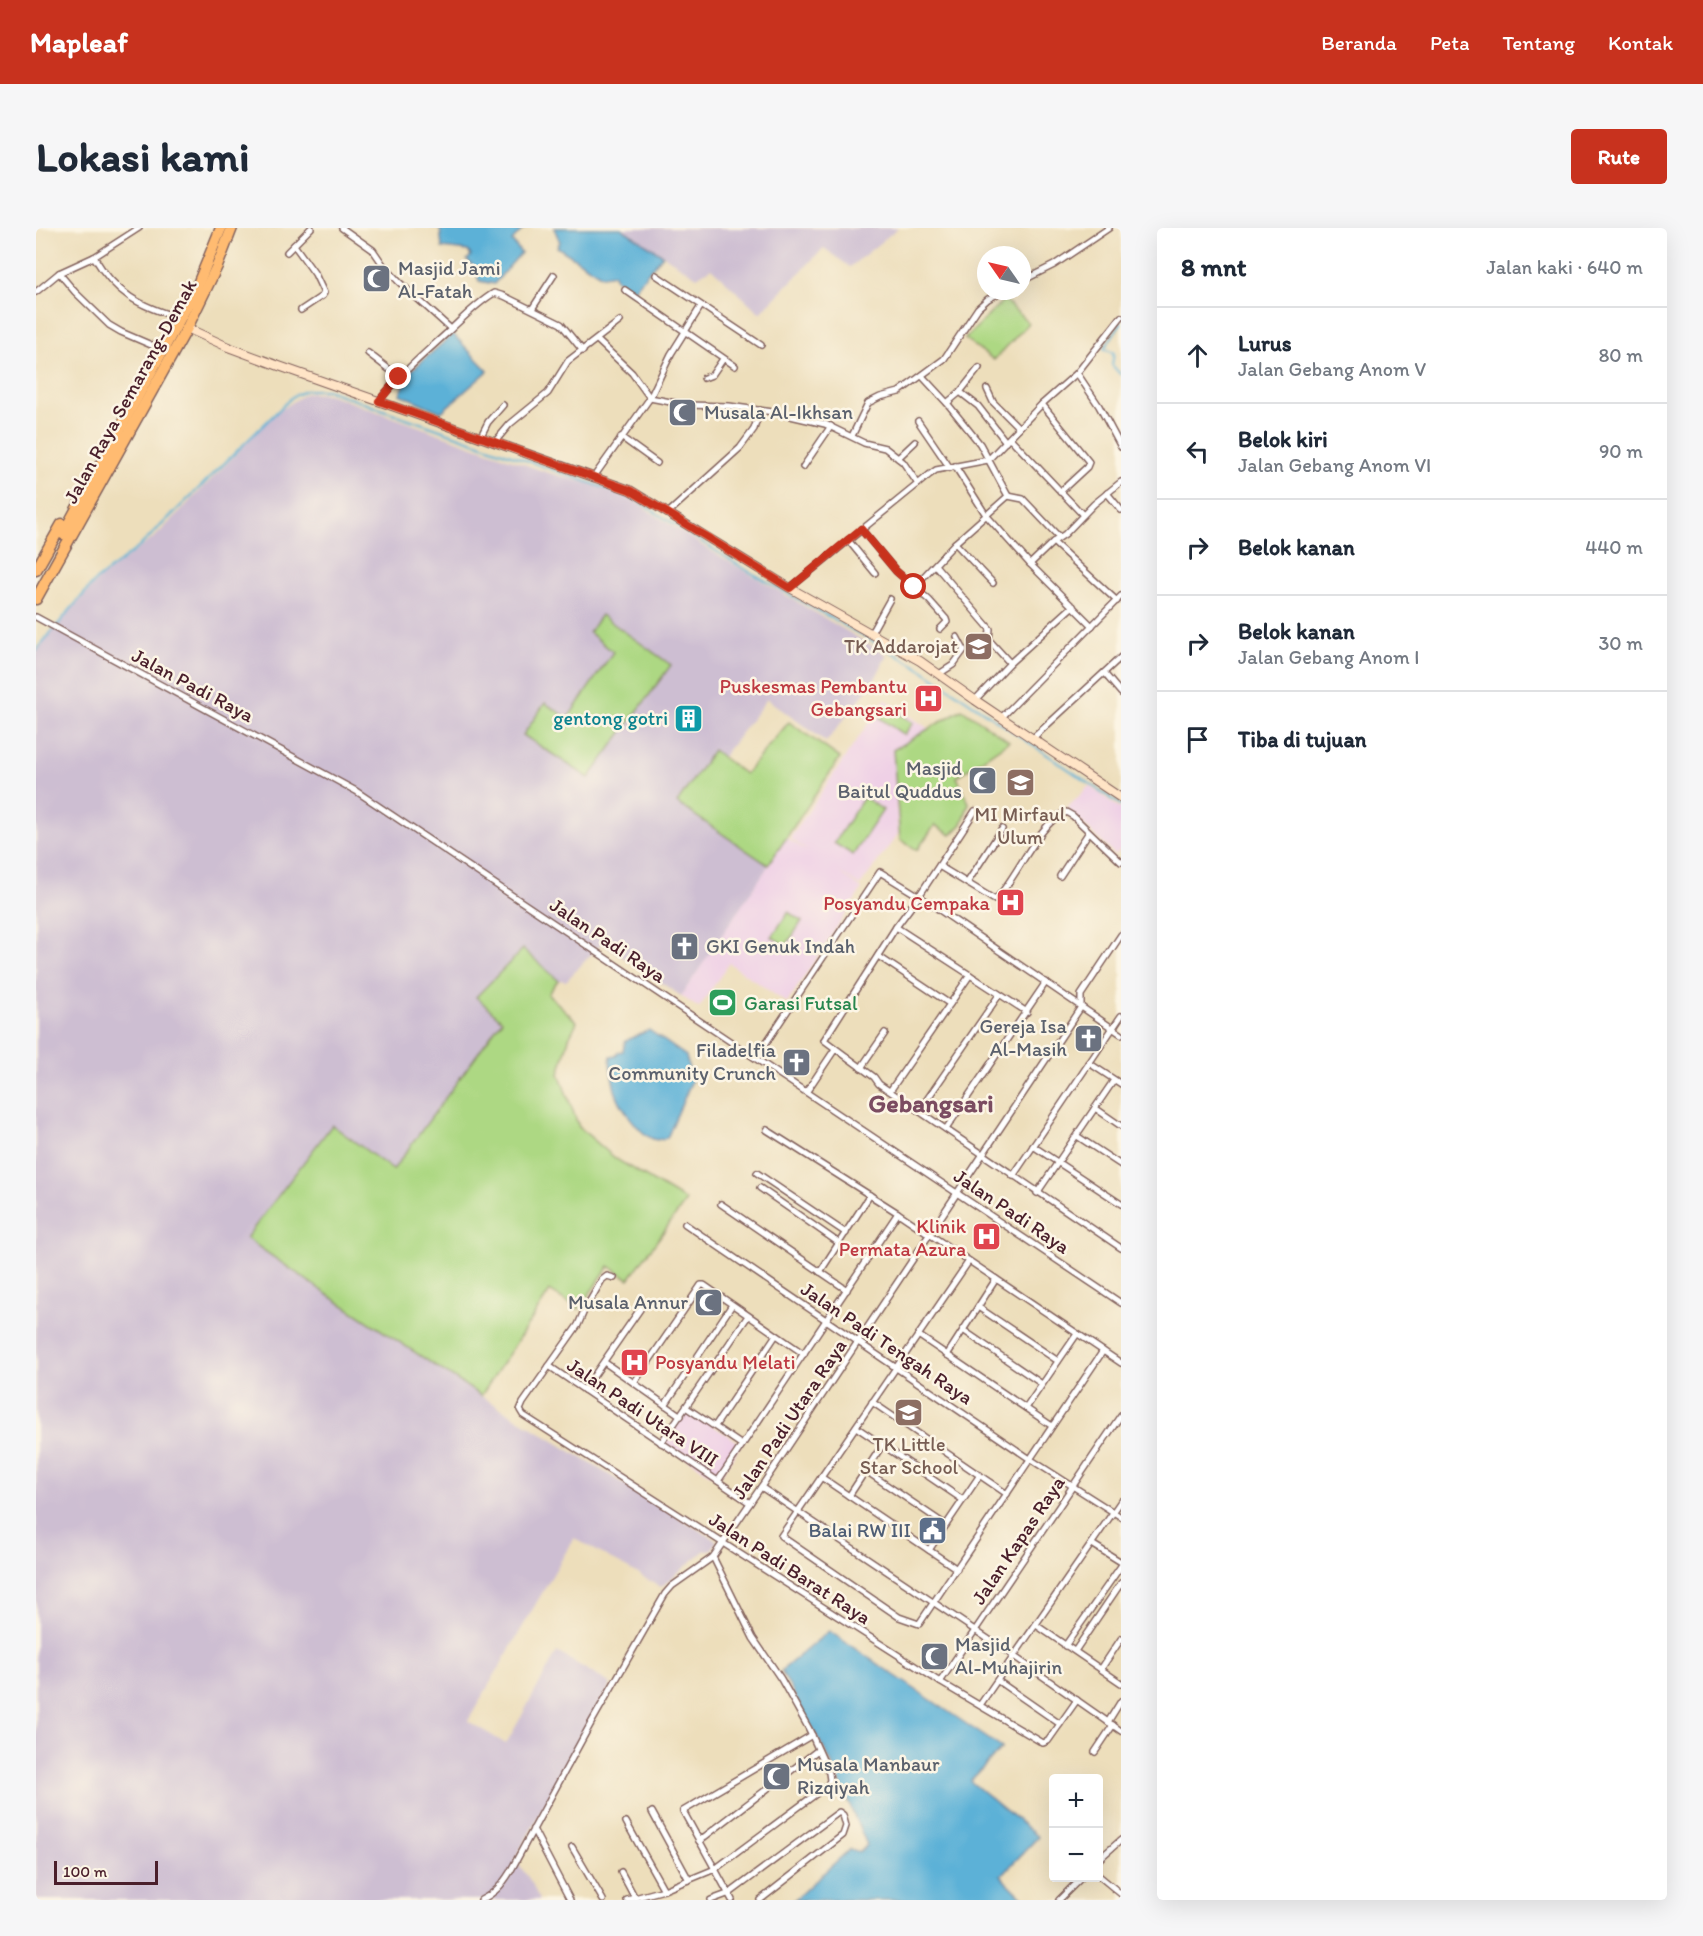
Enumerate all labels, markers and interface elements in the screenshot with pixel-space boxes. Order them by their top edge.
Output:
text: Mapleaf [30,25,128,59]
text: Beranda [1321,30,1397,55]
text: Peta [1430,30,1470,55]
text: Tentang [1503,30,1575,55]
text: Kontak [1608,30,1673,55]
button: Rute [1571,129,1667,184]
text: Lokasi kami [36,131,250,182]
north arrow [977,246,1031,300]
text: 8 mnt [1181,251,1247,283]
text: Jalan kaki · 640 m [1486,255,1643,279]
place label: Masjid Jami Al-Fatah [398,256,501,303]
mosque icon: Masjid Jami Al-Fatah [361,263,393,295]
street label: Jalan Raya Semarang-Demak [58,274,202,507]
text: Lurus [1238,330,1292,357]
icon: ahead [1181,339,1214,372]
text: 80 m [1598,343,1643,367]
text: Jalan Gebang Anom V [1238,357,1426,381]
route end [385,363,411,389]
mosque icon: Musala Al-Ikhsan [667,396,699,428]
place label: Musala Al-Ikhsan [704,400,853,424]
text: Belok kiri [1238,426,1328,453]
icon: left [1181,435,1214,468]
text: 90 m [1599,439,1643,463]
text: Jalan Gebang Anom VI [1238,453,1431,477]
icon: right [1181,531,1214,564]
text: Belok kanan [1238,534,1355,561]
text: 440 m [1585,535,1643,559]
route start [900,573,926,599]
text: Belok kanan [1238,618,1355,645]
icon: right [1181,627,1214,660]
school or university icon: TK Addarojat [963,630,995,662]
text: 30 m [1598,631,1643,655]
place label: TK Addarojat [844,634,959,658]
street label: Jalan Padi Raya [128,643,259,727]
text: Jalan Gebang Anom I [1238,645,1420,669]
place label: Puskesmas Pembantu Gebangsari [720,674,907,721]
hospital icon: Puskesmas Pembantu Gebangsari [912,682,944,714]
building icon: gentong gotri [673,702,705,734]
place label: gentong gotri [553,706,668,730]
icon: arrive [1181,723,1214,756]
text: Tiba di tujuan [1238,726,1367,753]
place label: Masjid Baitul Quddus [837,756,962,803]
mosque icon: Masjid Baitul Quddus [967,764,999,796]
school or university icon: MI Mirfaul Ulum [1004,767,1036,799]
place label: MI Mirfaul Ulum [974,802,1066,849]
hospital icon: Posyandu Cempaka [995,887,1027,919]
place label: Posyandu Cempaka [823,891,991,915]
street label: Jalan Padi Raya [545,892,671,988]
church icon: GKI Genuk Indah [669,930,701,962]
place label: GKI Genuk Indah [706,934,855,958]
sports icon: Garasi Futsal [707,987,739,1019]
place label: Garasi Futsal [744,991,858,1015]
place label: Gereja Isa Al-Masih [980,1014,1068,1061]
church icon: Gereja Isa Al-Masih [1072,1022,1104,1054]
place label: Filadelfia Community Crunch [608,1038,777,1085]
church icon: Filadelfia Community Crunch [781,1046,813,1078]
district label: Gebangsari [868,1087,994,1119]
street label: Jalan Padi Raya [949,1163,1075,1259]
place label: Klinik Permata Azura [839,1214,967,1261]
hospital icon: Klinik Permata Azura [971,1221,1003,1253]
street label: Jalan Padi Tengah Raya [797,1277,978,1410]
mosque icon: Musala Annur [693,1286,725,1318]
place label: Musala Annur [568,1290,688,1314]
street label: Jalan Padi Utara Raya [727,1334,851,1503]
hospital icon: Posyandu Melati [618,1346,650,1378]
place label: Posyandu Melati [655,1350,796,1374]
street label: Jalan Padi Utara VIII [563,1352,723,1472]
school or university icon: TK Little Star School [893,1397,925,1429]
place label: TK Little Star School [860,1432,959,1479]
street label: Jalan Kapas Raya [966,1471,1070,1609]
street label: Jalan Padi Barat Raya [705,1507,875,1629]
public building icon: Balai RW III [916,1514,948,1546]
place label: Balai RW III [808,1518,911,1542]
place label: Masjid Al-Muhajirin [955,1632,1062,1679]
mosque icon: Masjid Al-Muhajirin [918,1640,950,1672]
place label: Musala Manbaur Rizqiyah [797,1752,940,1799]
mosque icon: Musala Manbaur Rizqiyah [760,1760,792,1792]
map controls [1049,1774,1103,1882]
button: + [1049,1774,1103,1828]
button: − [1049,1828,1103,1882]
scale bar [54,1858,158,1886]
text: 100 m [63,1862,107,1881]

